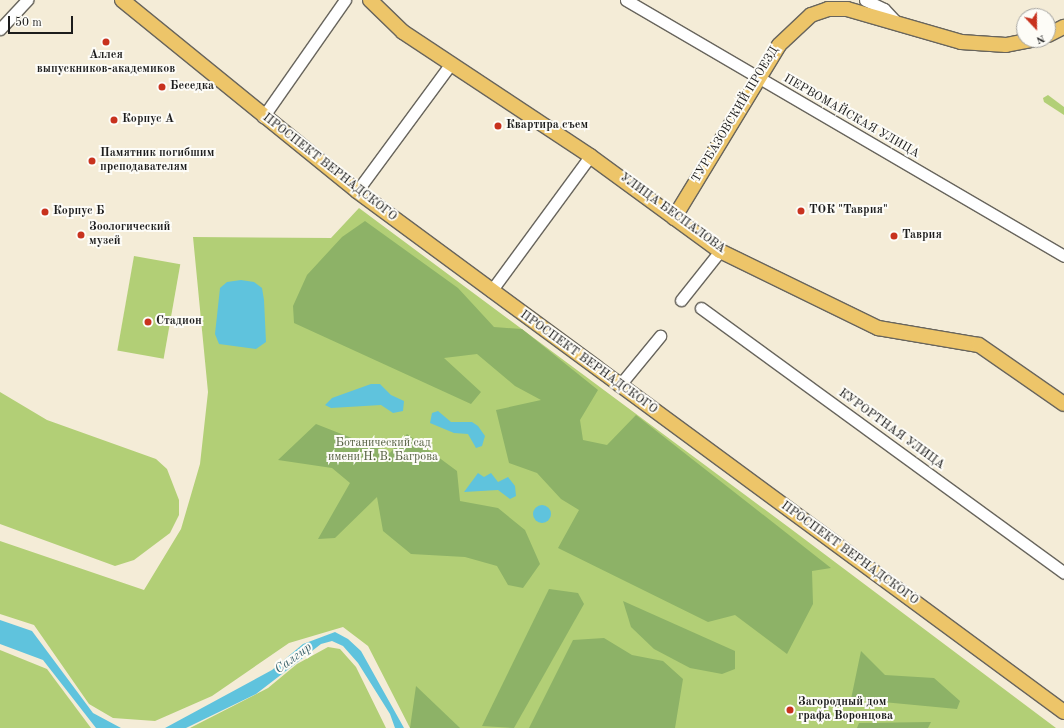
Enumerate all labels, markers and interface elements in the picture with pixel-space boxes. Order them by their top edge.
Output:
scale bar [10,8,75,34]
north arrow [1016,8,1056,48]
text: 50 m [15,17,42,29]
text: N [1034,32,1046,45]
marker: Аллея выпускников-академиков [101,37,111,47]
street label: ТУРБАЗОВСКИЙ ПРОЕЗД [690,44,782,186]
place label: Аллея выпускников-академиков [37,49,175,77]
street label: ПЕРВОМАЙСКАЯ УЛИЦА [780,72,922,162]
place label: Беседка [170,80,214,94]
marker: Беседка [157,82,167,92]
street label: ПРОСПЕКТ ВЕРНАДСКОГО [259,111,399,225]
place label: Корпус А [122,113,174,127]
marker: Корпус А [109,115,119,125]
place label: Квартира съем [506,119,588,133]
marker: Квартира съем [493,121,503,131]
place label: Памятник погибшим преподавателям [100,147,214,175]
marker: Памятник погибшим преподавателям [87,156,97,166]
street label: УЛИЦА БЕСПАЛОВА [616,171,728,257]
place label: ТОК "Таврия" [809,204,888,218]
place label: Корпус Б [53,205,104,219]
marker: ТОК "Таврия" [796,206,806,216]
marker: Корпус Б [40,207,50,217]
place label: Зоологический музей [89,221,170,249]
place label: Таврия [902,229,942,243]
marker: Зоологический музей [76,230,86,240]
marker: Таврия [889,231,899,241]
street label: ПРОСПЕКТ ВЕРНАДСКОГО [517,308,659,418]
place label: Стадион [156,315,202,329]
marker: Стадион [143,317,153,327]
street label: КУРОРТНАЯ УЛИЦА [835,387,947,473]
park label: Ботанический сад имени Н. В. Багрова [328,437,438,465]
street label: ПРОСПЕКТ ВЕРНАДСКОГО [778,499,920,609]
water label: Салгир [272,640,316,678]
place label: Загородный дом графа Воронцова [798,696,893,724]
marker: Загородный дом графа Воронцова [785,705,795,715]

